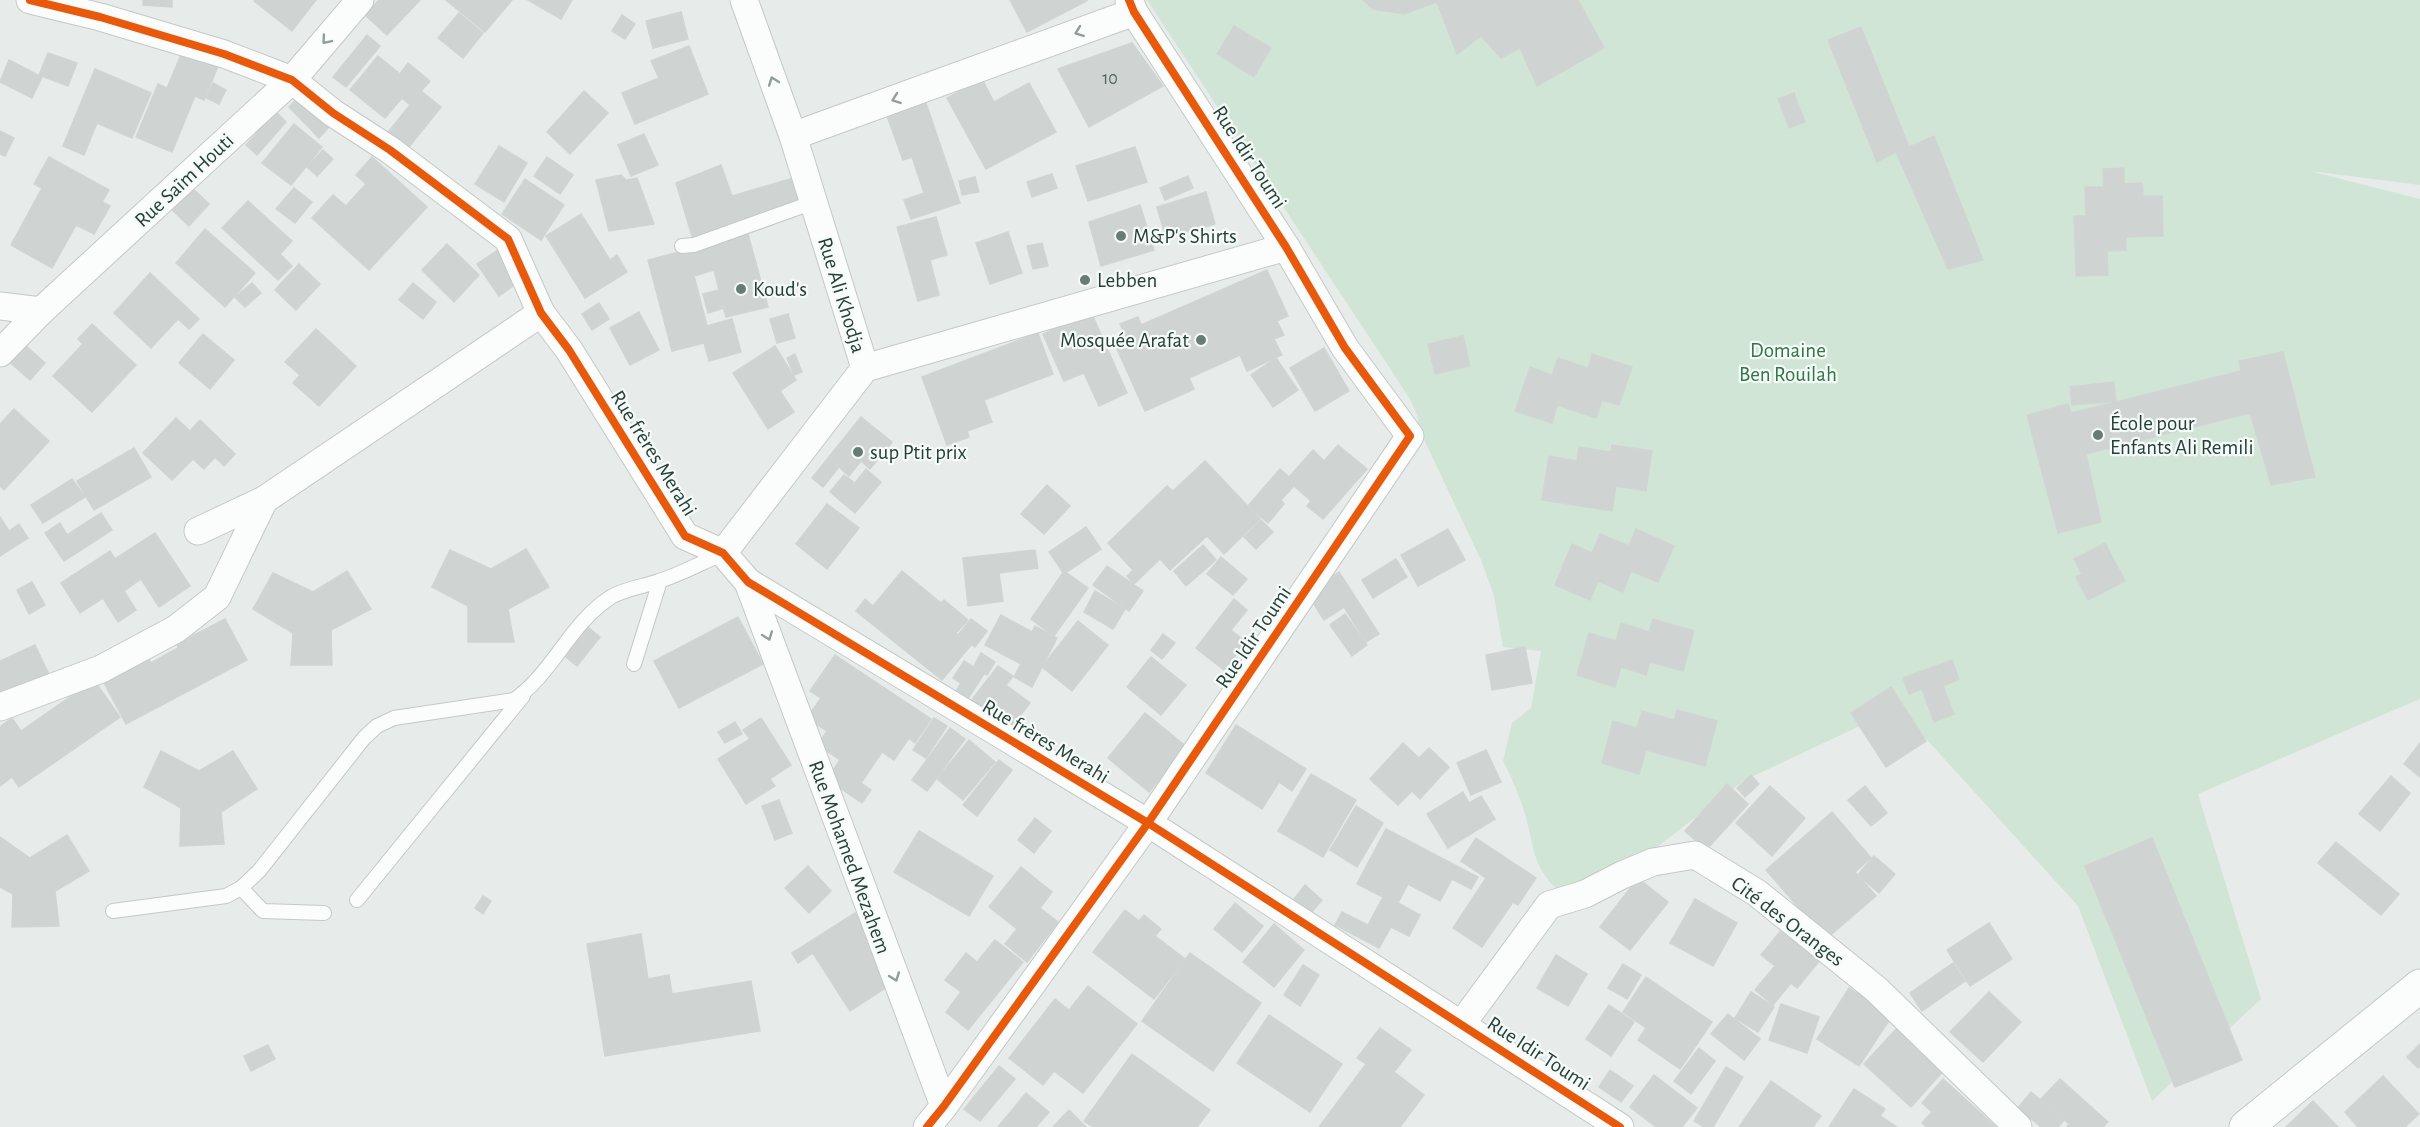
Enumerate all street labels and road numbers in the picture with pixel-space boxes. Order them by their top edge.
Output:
street label: Rue Idir Toumi [1209,102,1291,213]
street label: Rue Saïm Houti [131,130,238,231]
street label: Rue Ali Khodja [814,235,869,356]
street label: Rue frères Merahi [607,387,701,520]
street label: Rue Idir Toumi [1212,582,1295,692]
street label: Rue frères Merahi [979,695,1113,787]
street label: Rue Mohamed Mezahem [805,758,894,957]
street label: Cité des Oranges [1727,872,1848,970]
street label: Rue Idir Toumi [1483,1012,1594,1094]

